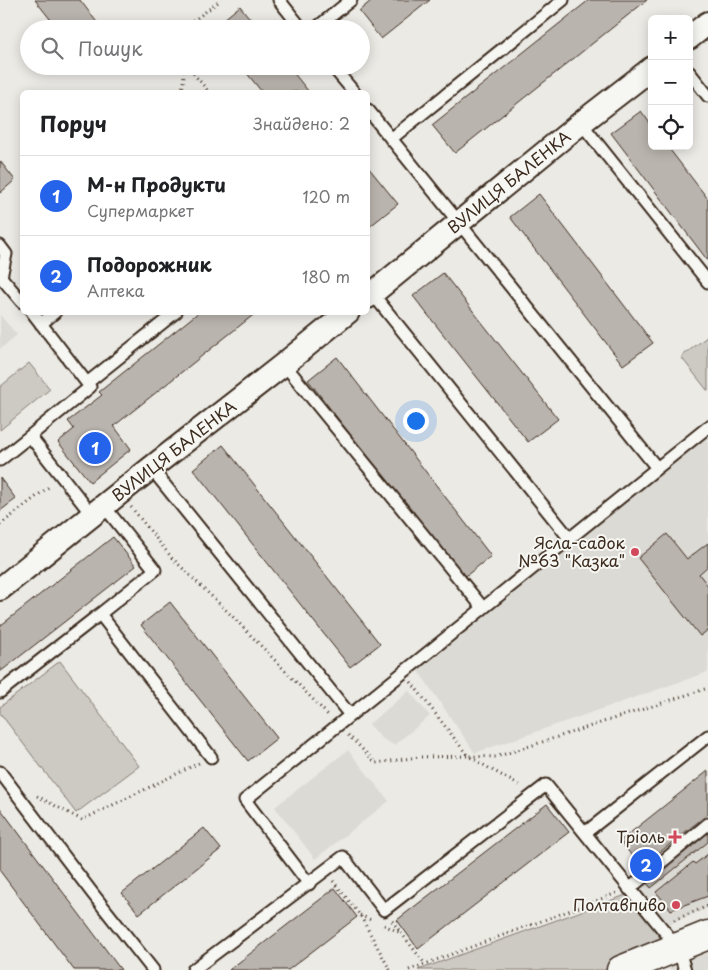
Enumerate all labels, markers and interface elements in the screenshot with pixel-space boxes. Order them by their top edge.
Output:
map controls [648,15,693,150]
button: + [648,15,693,60]
search box [20,20,370,75]
icon: search [38,34,66,62]
text: Пошук [78,34,143,62]
button: − [648,60,693,105]
button: locate [648,105,693,150]
text: Поруч [40,107,107,139]
text: Знайдено: 2 [253,111,350,135]
street label: ВУЛИЦЯ БАЛЕНКА [442,124,575,238]
text: М-н Продукти [87,170,226,198]
text: 1 [52,184,60,208]
text: 120 m [303,184,350,208]
text: Супермаркет [87,198,194,222]
text: Подорожник [87,250,212,278]
text: 2 [50,264,62,288]
text: 180 m [302,264,350,288]
text: Аптека [87,278,144,302]
street label: ВУЛИЦЯ БАЛЕНКА [106,394,241,507]
your location [403,408,429,434]
pin: 1 [79,429,111,467]
place label: Ясла-садок №63 "Казка" [518,530,625,572]
marker: Ясла-садок №63 "Казка" [629,546,641,558]
place label: Тріоль [616,824,665,848]
marker: Тріоль [669,831,681,843]
pin: 2 [630,846,662,884]
place label: Полтавпиво [573,892,666,916]
marker: Полтавпиво [670,899,682,911]

